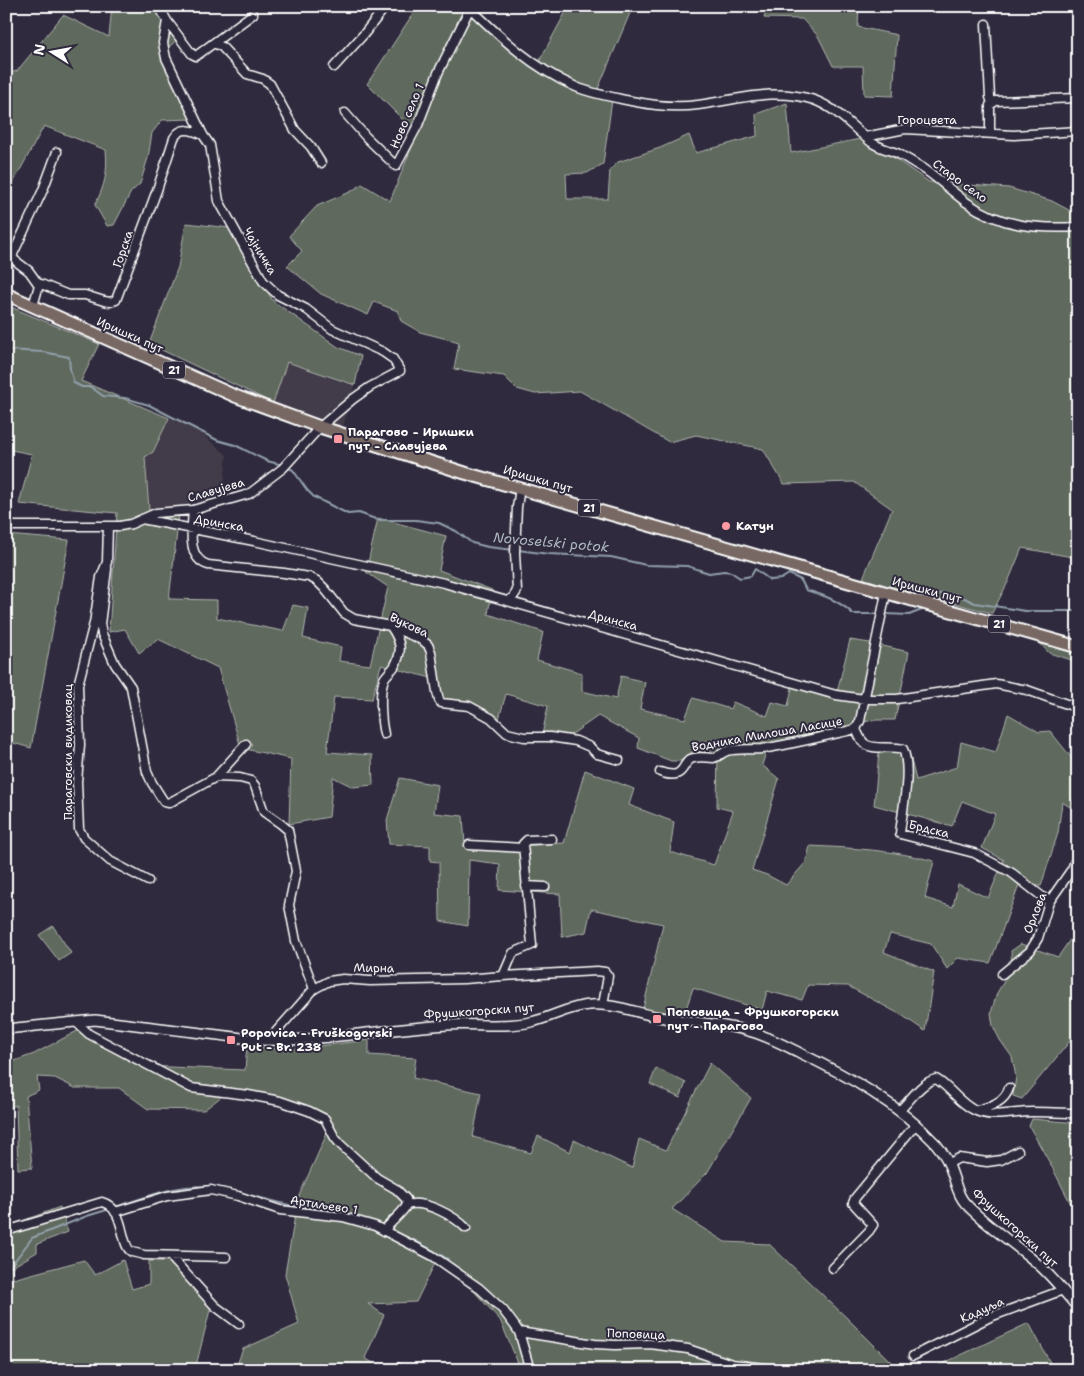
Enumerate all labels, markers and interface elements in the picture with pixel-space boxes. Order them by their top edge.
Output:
north arrow [28,28,78,78]
text: N [29,42,49,57]
street label: Ново село 1 [386,81,428,151]
street label: Гороцвета [897,112,957,128]
street label: Старо село [929,156,991,206]
street label: Чајничка [240,224,281,278]
street label: Горска [109,228,137,270]
street label: Иришки пут [94,313,167,357]
road number: 21 [163,362,185,378]
place label: Парагово - Иришки пут - Славујева [348,424,475,454]
marker: Парагово - Иришки пут - Славујева [332,433,344,445]
street label: Иришки пут [501,461,575,497]
street label: Славујева [186,474,247,506]
road number: 21 [578,499,600,516]
street label: Дринска [193,511,246,535]
place label: Катун [736,518,774,534]
marker: Катун [720,520,732,532]
water label: Novoselski potok [492,528,610,556]
street label: Иришки пут [890,573,964,607]
street label: Дринска [587,606,640,634]
street label: Вукова [387,609,432,641]
road number: 21 [988,616,1010,632]
street label: Параговски видиковац [60,683,76,820]
street label: Водника Милоша Ласице [690,713,844,755]
street label: Брдска [907,816,951,842]
street label: Орлова [1020,890,1051,936]
street label: Мирна [354,960,395,976]
street label: Фрушкогорски пут [423,999,536,1023]
place label: Поповица - Фрушкогорски пут - Парагово [667,1004,839,1034]
marker: Поповица - Фрушкогорски пут - Парагово [651,1013,663,1025]
place label: Popovica - Fruškogorski Put - Br. 238 [241,1025,393,1055]
marker: Popovica - Fruškogorski Put - Br. 238 [225,1034,237,1046]
street label: Фрушкогорски пут [969,1185,1062,1272]
street label: Артиљево 1 [289,1192,359,1218]
street label: Кадуља [958,1293,1007,1327]
street label: Поповица [607,1325,666,1343]

